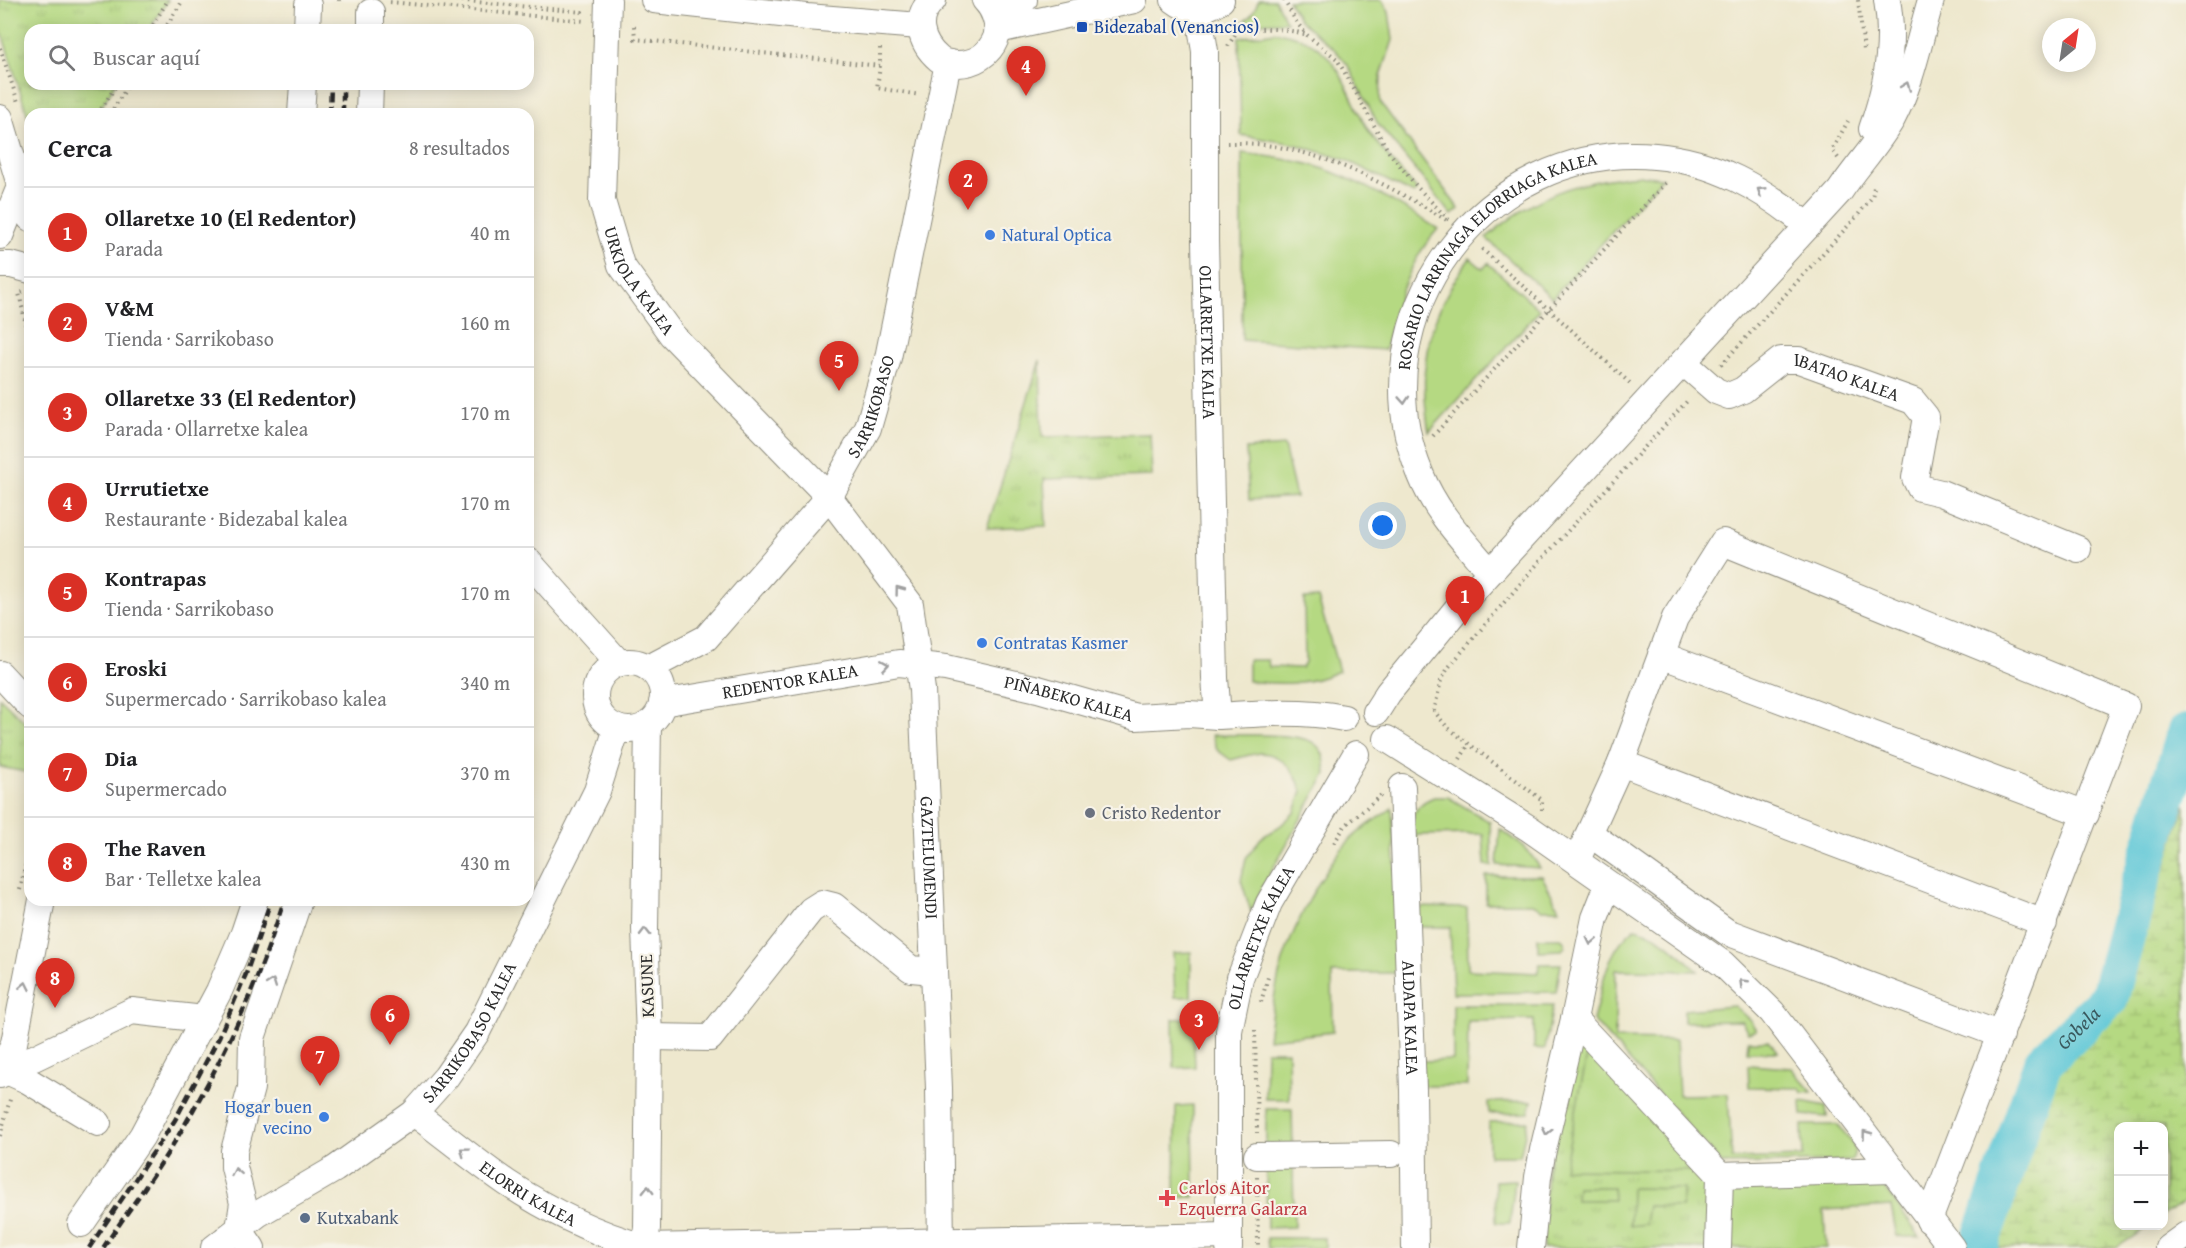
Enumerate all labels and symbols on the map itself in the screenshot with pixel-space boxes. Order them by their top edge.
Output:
place label: Bidezabal (Venancios) [1094,13,1259,40]
north arrow [2042,18,2096,72]
marker: Bidezabal (Venancios) [1075,20,1089,34]
pin: 4 [1006,46,1046,96]
one-way arrow [1899,81,1912,91]
street label: ROSARIO LARRINAGA ELORRIAGA KALEA [1390,145,1599,371]
pin: 2 [948,160,988,210]
one-way arrow [1757,188,1768,199]
place label: Natural Optica [1002,221,1112,248]
street label: URKIOLA KALEA [597,223,682,341]
marker: Natural Optica [983,228,997,242]
street label: OLLARRETXE KALEA [1193,265,1223,420]
pin: 5 [820,342,858,391]
street label: IBATAO KALEA [1794,346,1903,408]
street label: SARRIKOBASO [840,352,901,463]
one-way arrow [1397,395,1410,404]
your location [1368,511,1397,540]
pin: 1 [1446,576,1484,626]
one-way arrow [895,585,906,596]
place label: Contratas Kasmer [994,629,1129,656]
marker: Contratas Kasmer [975,636,989,650]
street label: REDENTOR KALEA [720,656,860,706]
one-way arrow [880,659,890,672]
street label: PIÑABEKO KALEA [1002,668,1137,729]
street label: GAZTELUMENDI [914,796,946,920]
place label: Cristo Redentor [1102,799,1221,826]
marker: Cristo Redentor [1083,806,1097,820]
street label: OLLARRETXE KALEA [1220,860,1301,1012]
one-way arrow [639,927,651,936]
one-way arrow [1585,935,1598,945]
street label: KASUNE [632,954,661,1018]
street label: SARRIKOBASO KALEA [415,957,523,1109]
pin: 8 [36,958,74,1008]
street label: ALDAPA KALEA [1395,960,1426,1076]
one-way arrow [264,978,277,989]
one-way arrow [1739,980,1750,991]
one-way arrow [18,981,31,991]
pin: 6 [370,996,410,1045]
water label: Gobela [2049,999,2107,1056]
pin: 3 [1180,1000,1218,1050]
pin: 7 [300,1036,340,1086]
place label: Hogar buen vecino [224,1093,312,1141]
marker: Hogar buen vecino [317,1110,331,1124]
one-way arrow [1542,1126,1555,1136]
one-way arrow [1862,1130,1873,1141]
one-way arrow [460,1147,471,1158]
street label: ELORRI KALEA [474,1154,581,1233]
one-way arrow [230,1167,243,1177]
place label: Carlos Aitor Ezquerra Galarza [1179,1174,1308,1222]
one-way arrow [641,1185,654,1194]
marker: Carlos Aitor Ezquerra Galarza [1160,1191,1174,1205]
place label: Kutxabank [317,1204,399,1231]
marker: Kutxabank [298,1211,312,1225]

